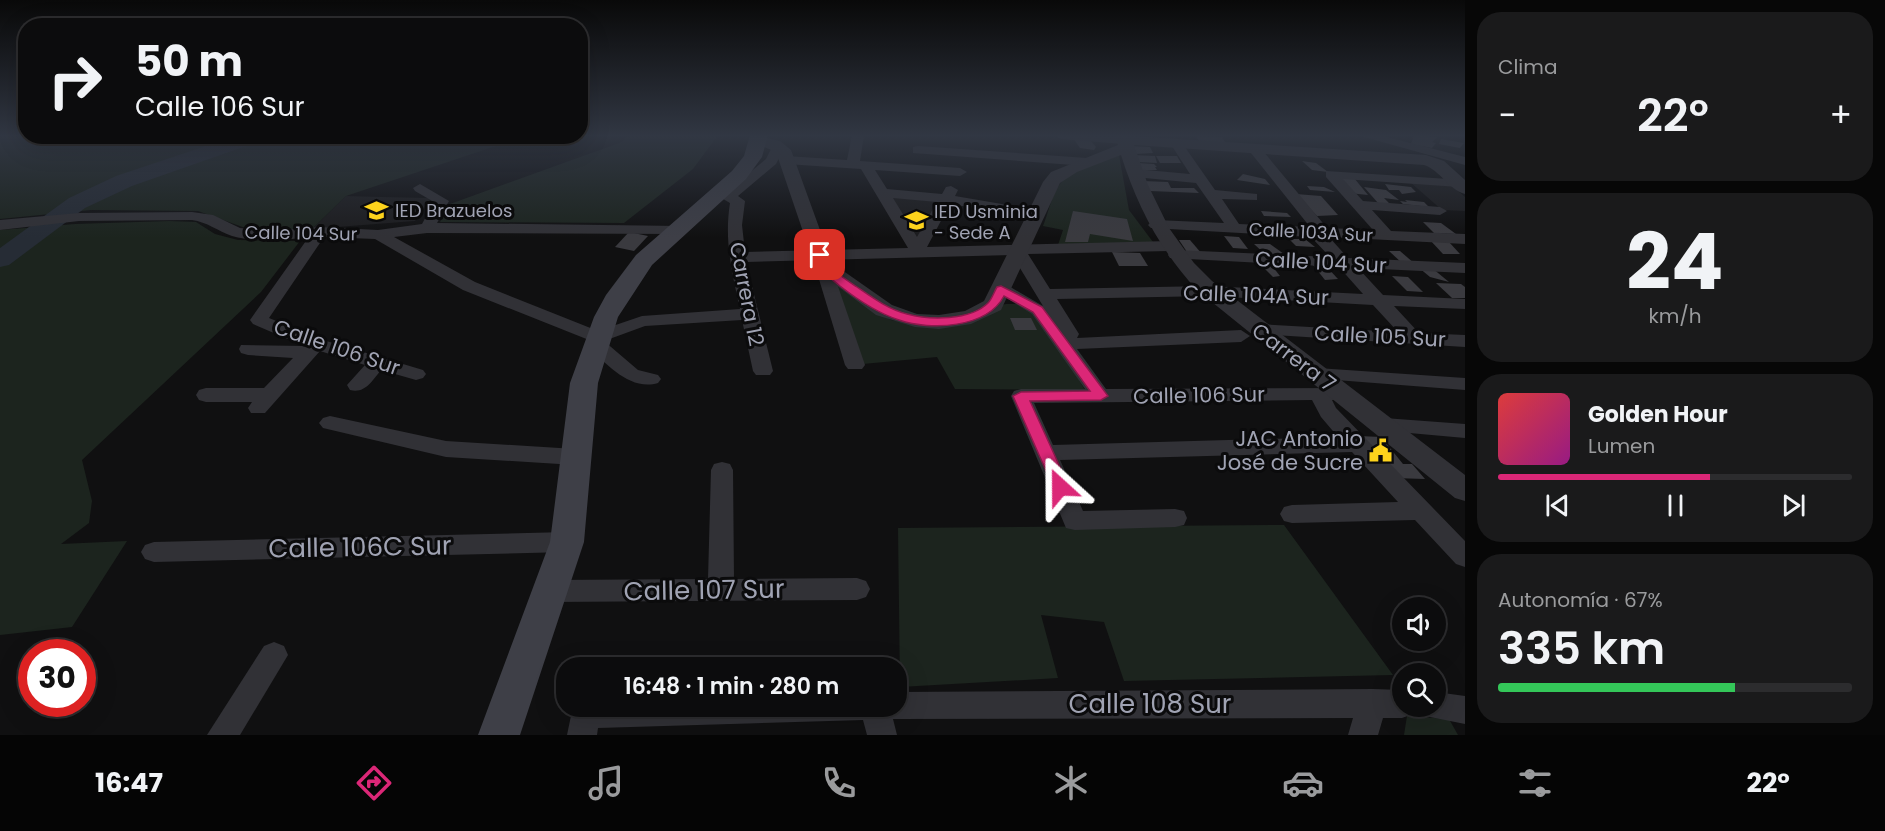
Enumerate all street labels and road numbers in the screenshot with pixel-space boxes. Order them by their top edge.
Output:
street label: Calle 103A Sur [1248,216,1374,248]
street label: Calle 104 Sur [244,220,358,246]
street label: Carrera 12 [723,239,771,349]
street label: Calle 104 Sur [1254,244,1388,280]
street label: Calle 104A Sur [1183,278,1330,312]
street label: Calle 106 Sur [270,312,404,382]
street label: Carrera 7 [1246,316,1342,398]
street label: Calle 105 Sur [1313,318,1447,354]
street label: Calle 106 Sur [1133,379,1265,411]
street label: Calle 106C Sur [268,527,452,567]
street label: Calle 107 Sur [623,571,785,609]
street label: Calle 108 Sur [1068,686,1232,722]

